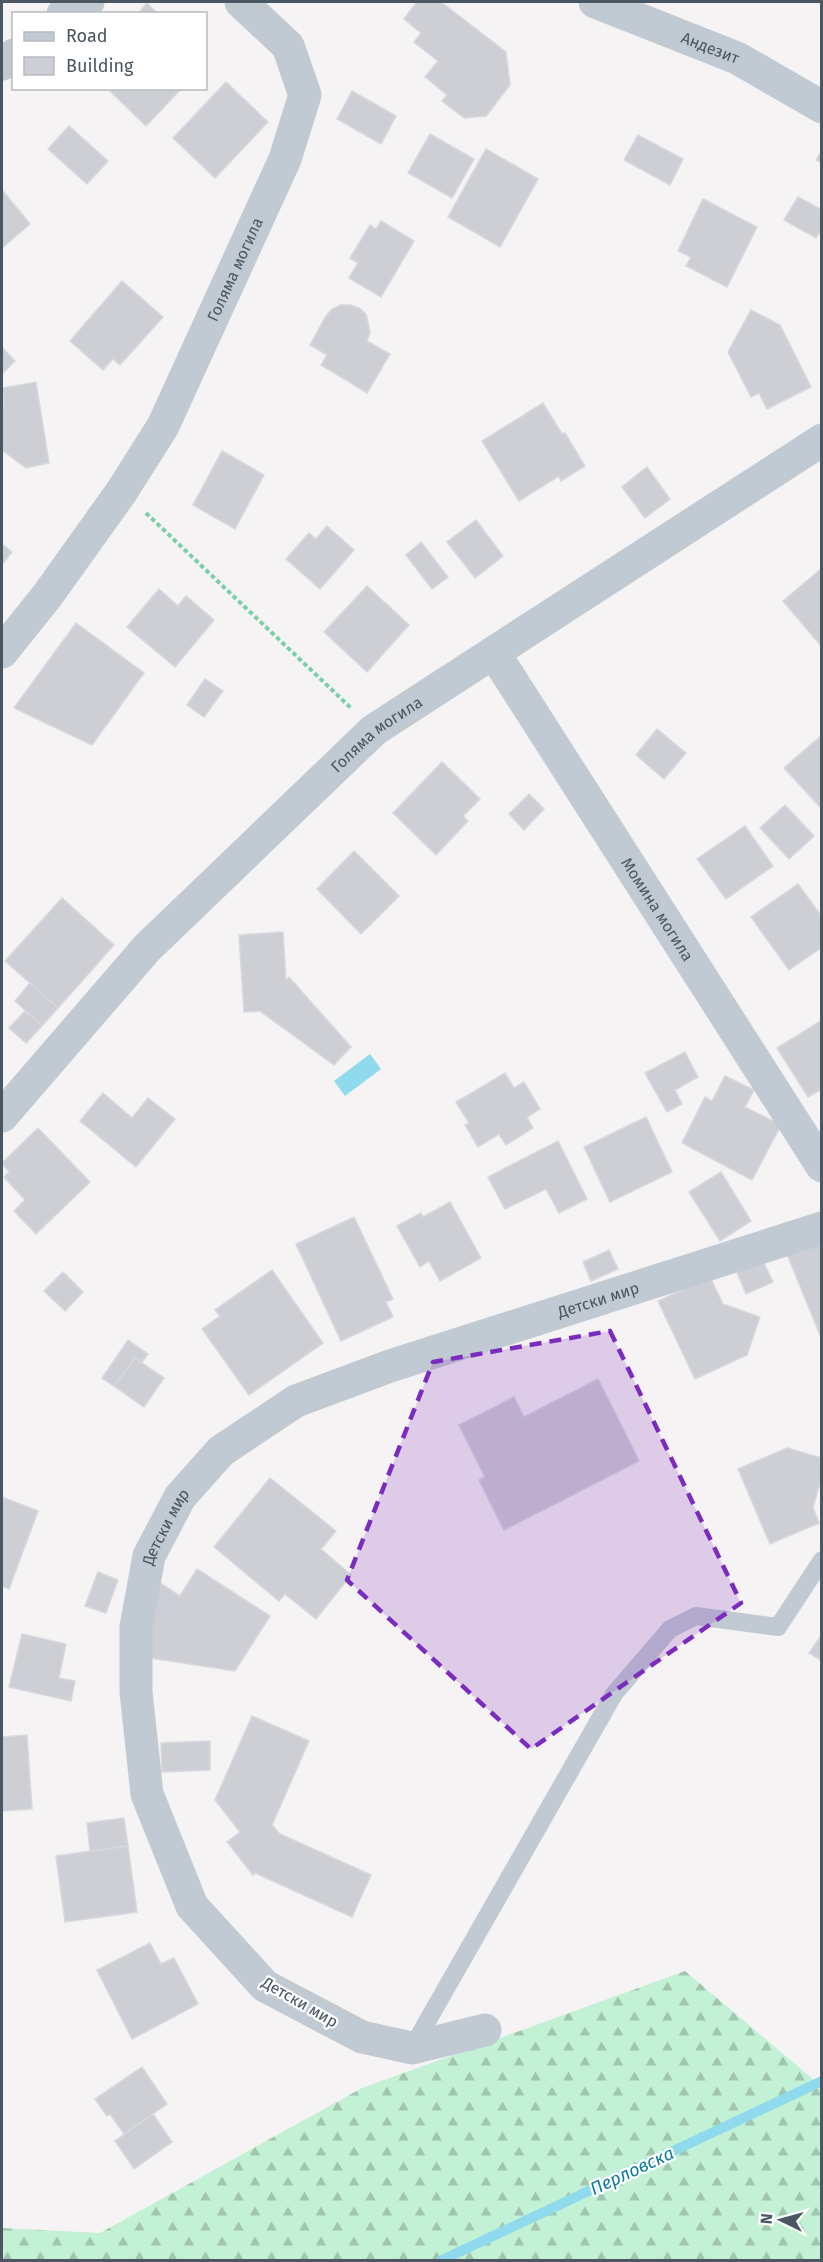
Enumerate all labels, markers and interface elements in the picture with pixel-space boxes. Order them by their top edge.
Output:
legend [12,12,207,90]
text: Road [66,25,108,47]
street label: Андезит [679,28,743,68]
text: Building [66,55,134,77]
street label: Голяма могила [203,214,267,324]
street label: Голяма могила [327,692,426,776]
street label: Момина могила [618,854,698,964]
street label: Детски мир [554,1278,641,1322]
street label: Детски мир [138,1484,193,1568]
street label: Детски мир [258,1972,341,2031]
water label: Перловска [587,2142,677,2200]
north arrow [751,2190,811,2250]
text: N [757,2213,776,2225]

